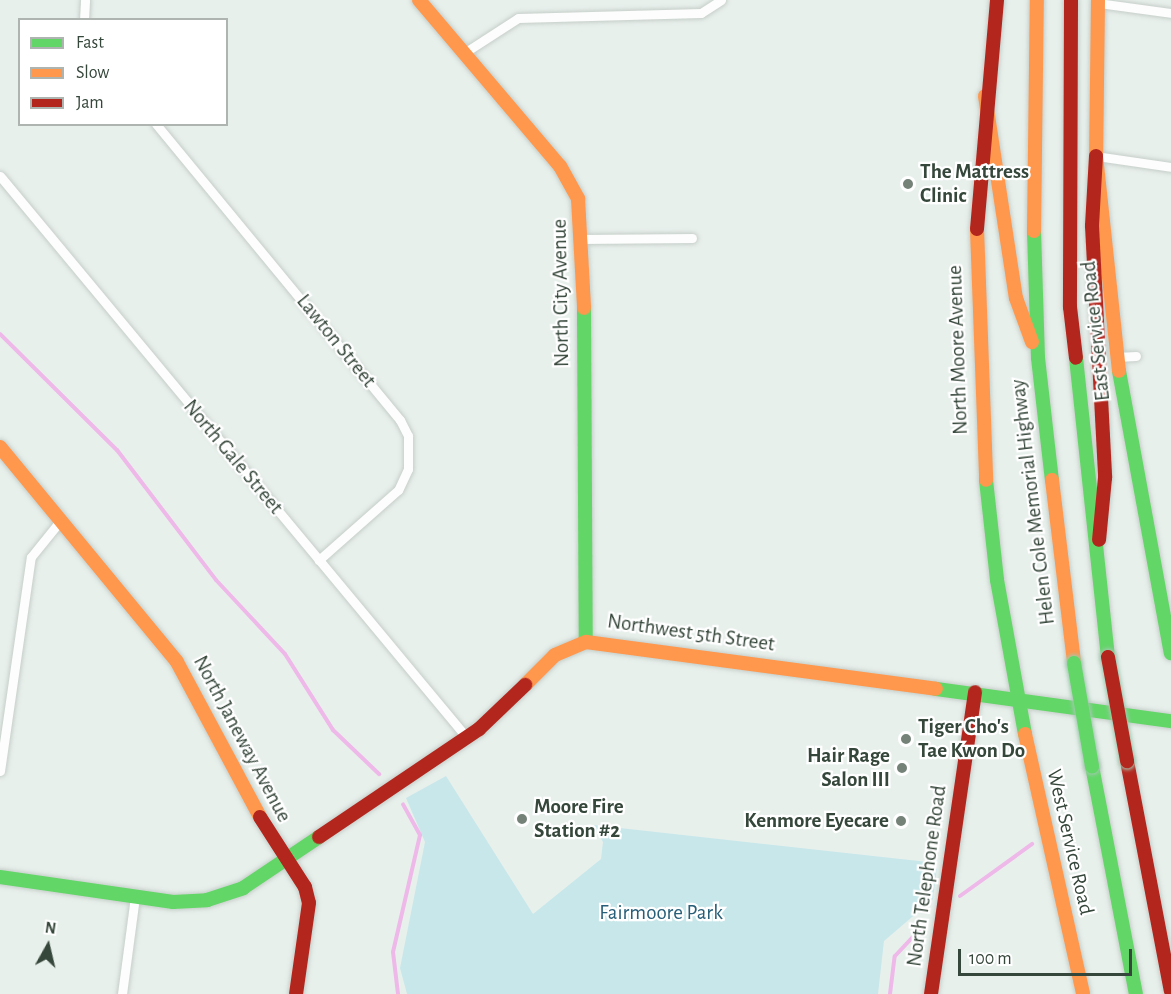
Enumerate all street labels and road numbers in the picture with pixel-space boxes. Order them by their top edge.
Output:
street label: North City Avenue [547,219,575,367]
street label: East Service Road [1076,260,1116,402]
street label: North Moore Avenue [942,265,974,435]
street label: Lawton Street [291,289,381,393]
street label: Helen Cole Memorial Highway [1005,378,1061,626]
street label: North Gale Street [178,395,288,519]
street label: Northwest 5th Street [606,609,776,657]
street label: North Janeway Avenue [187,651,297,827]
street label: West Service Road [1041,767,1099,917]
street label: North Telephone Road [902,784,952,968]

